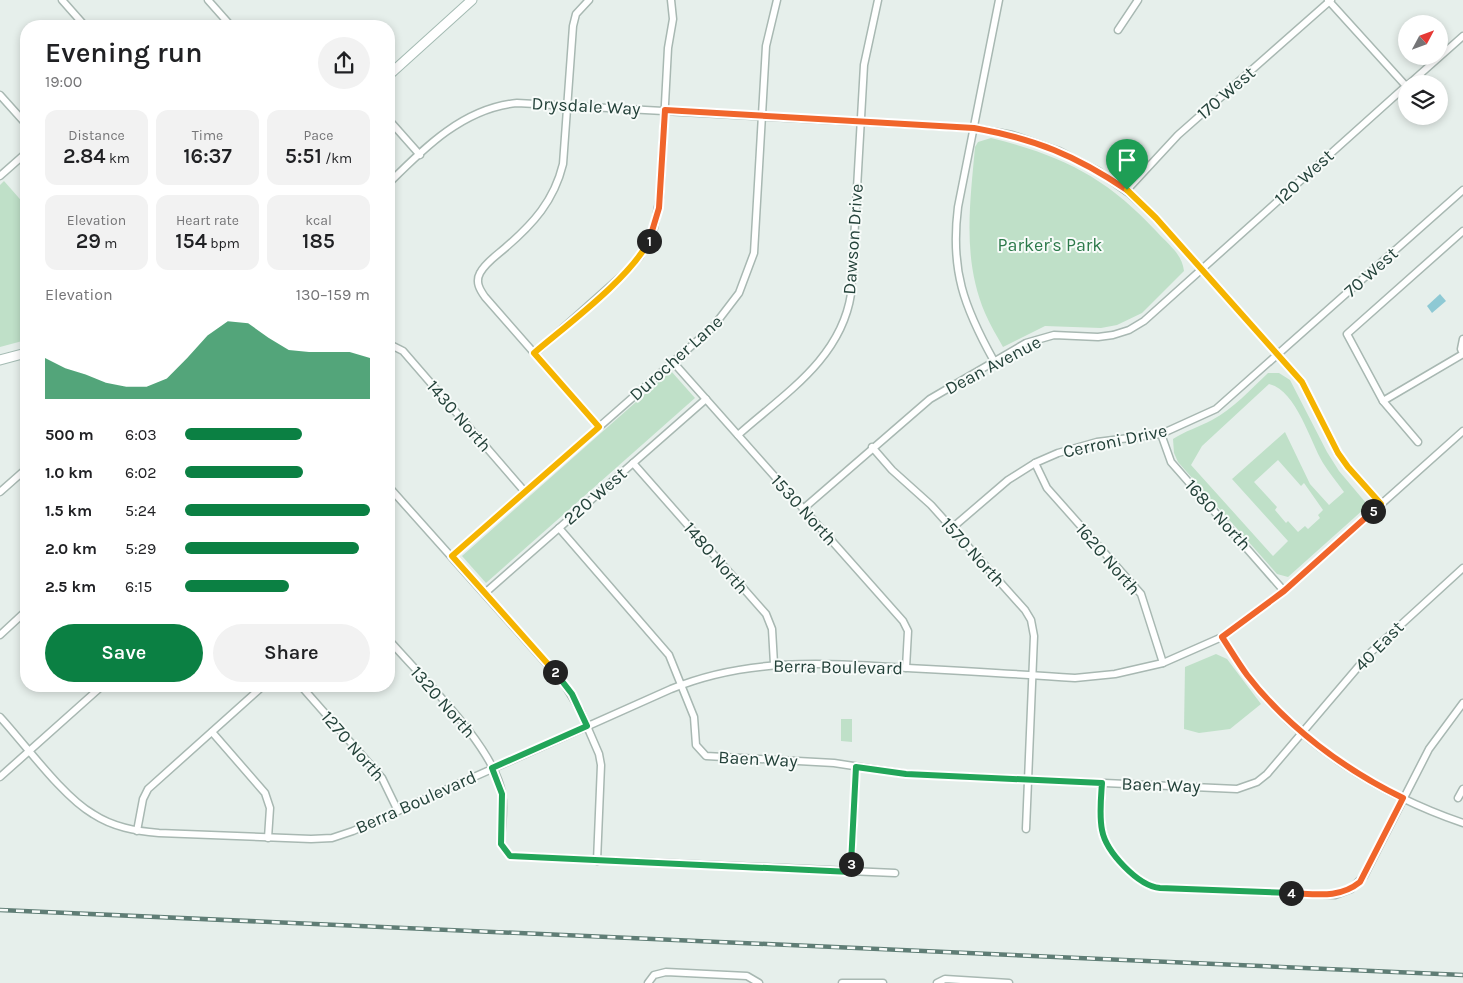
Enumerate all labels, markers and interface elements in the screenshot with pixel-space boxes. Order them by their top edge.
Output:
north arrow [1398,15,1448,65]
map controls [1398,15,1448,125]
text: Evening run [45,36,202,69]
button: share [318,37,370,89]
street label: 170 West [1192,61,1260,124]
text: 19:00 [45,72,82,91]
button: layers [1398,75,1448,125]
street label: Drysdale Way [531,92,642,120]
text: Distance [68,127,125,144]
text: Time [192,127,223,144]
text: Pace [304,127,333,144]
pin [1106,139,1148,190]
text: 2.84 [63,144,106,168]
text: 16:37 [183,144,232,168]
text: 5:51 [285,144,322,168]
street label: 120 West [1270,144,1338,209]
icon: arrive [1113,146,1141,174]
text: km [106,150,130,167]
text: /km [322,150,352,167]
street label: Dawson Drive [838,183,868,295]
text: Elevation [67,212,126,229]
text: Heart rate [176,212,239,229]
text: kcal [305,212,332,229]
pin: 1 [636,228,662,254]
text: 29 [76,229,101,253]
text: 154 [175,229,207,253]
text: 185 [302,229,335,253]
text: 1 [647,233,652,250]
park label: Parker's Park [998,234,1102,256]
text: m [101,235,117,252]
text: bpm [207,235,240,252]
street label: 70 West [1340,242,1402,302]
text: Elevation [45,285,113,304]
text: 130–159 m [296,285,370,304]
street label: Durocher Lane [625,310,727,406]
street label: Dean Avenue [941,331,1045,399]
street label: 1430 North [422,376,496,456]
street label: Cerroni Drive [1061,419,1169,463]
text: 500 m [45,425,94,444]
text: 6:03 [125,425,157,444]
street label: 220 West [559,462,631,529]
text: 1.0 km [45,463,93,482]
text: 6:02 [125,463,157,482]
street label: 1530 North [766,470,842,550]
street label: 1680 North [1180,475,1256,555]
pin: 5 [1360,498,1386,524]
text: 1.5 km [45,501,92,520]
text: 5:24 [125,501,156,520]
text: 5 [1369,503,1378,520]
street label: 1570 North [936,513,1010,591]
street label: 1480 North [679,517,753,599]
street label: 1620 North [1071,519,1145,599]
text: 2.0 km [45,539,97,558]
text: 5:29 [125,539,156,558]
text: 2.5 km [45,577,96,596]
text: 6:15 [125,577,152,596]
street label: 40 East [1350,616,1408,676]
button: Save [45,624,203,682]
button: Share [213,624,370,682]
street label: Berra Boulevard [773,655,903,679]
pin: 2 [542,660,568,684]
street label: 1320 North [406,661,480,743]
text: 2 [551,664,560,681]
street label: 1270 North [316,706,390,786]
street label: Baen Way [718,746,799,772]
street label: Berra Boulevard [352,766,480,838]
street label: Baen Way [1121,773,1202,797]
pin: 3 [838,852,864,876]
text: 3 [847,856,856,873]
pin: 4 [1278,880,1304,906]
text: 4 [1287,885,1296,902]

